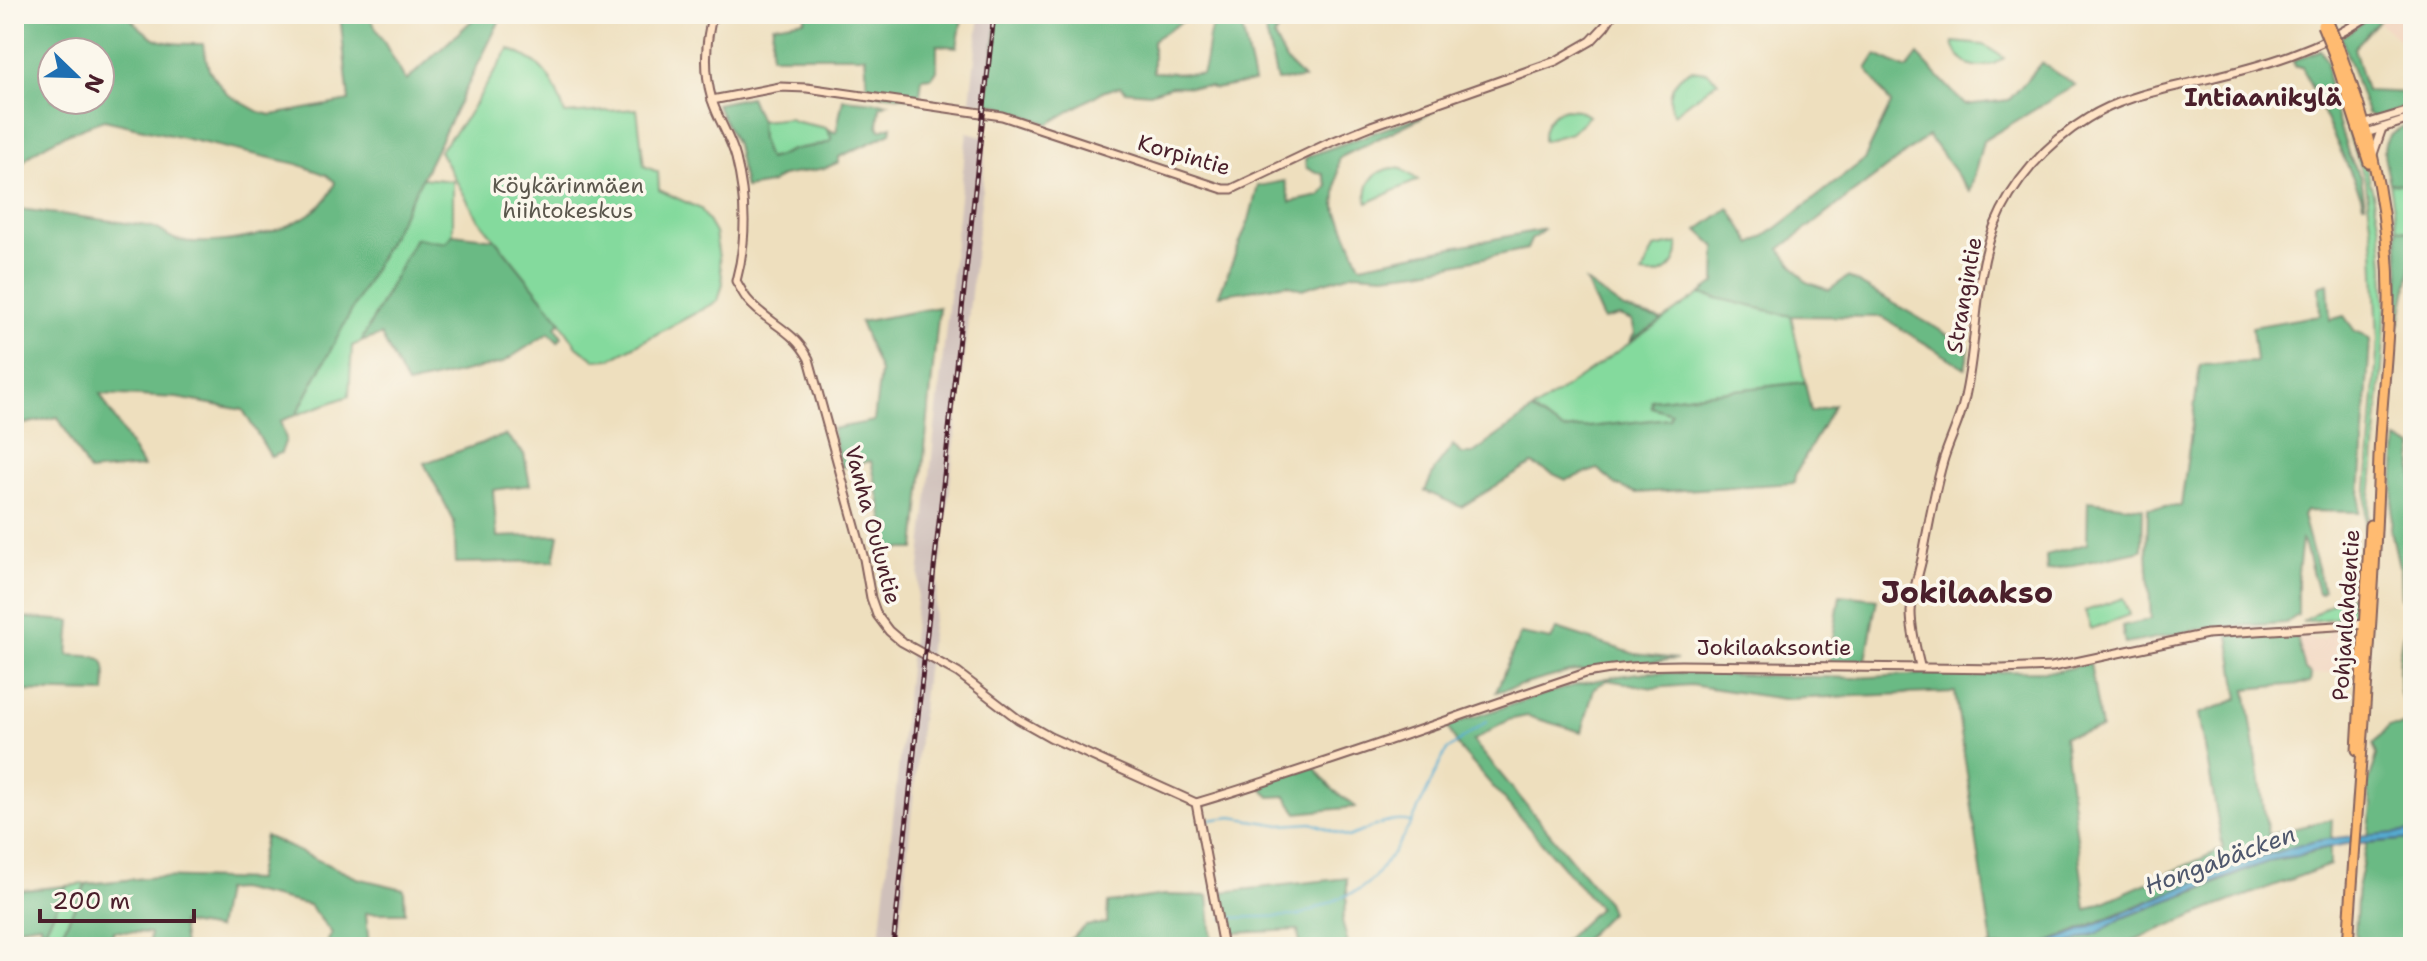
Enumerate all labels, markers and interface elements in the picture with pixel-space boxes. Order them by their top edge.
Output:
north arrow [36,36,116,116]
text: N [77,70,111,97]
district label: Intiaanikylä [2184,82,2342,114]
street label: Korpintie [1134,128,1234,182]
park label: Köykärinmäen hiihtokeskus [492,171,644,225]
street label: Strangintie [1940,235,1988,355]
street label: Vanha Ouluntie [838,443,908,607]
street label: Pohjanlahdentie [2326,528,2366,702]
district label: Jokilaakso [1881,572,2053,613]
street label: Jokilaaksontie [1696,633,1852,662]
water label: Hongabäcken [2140,818,2300,902]
scale bar [40,873,194,923]
text: 200 m [52,885,130,917]

